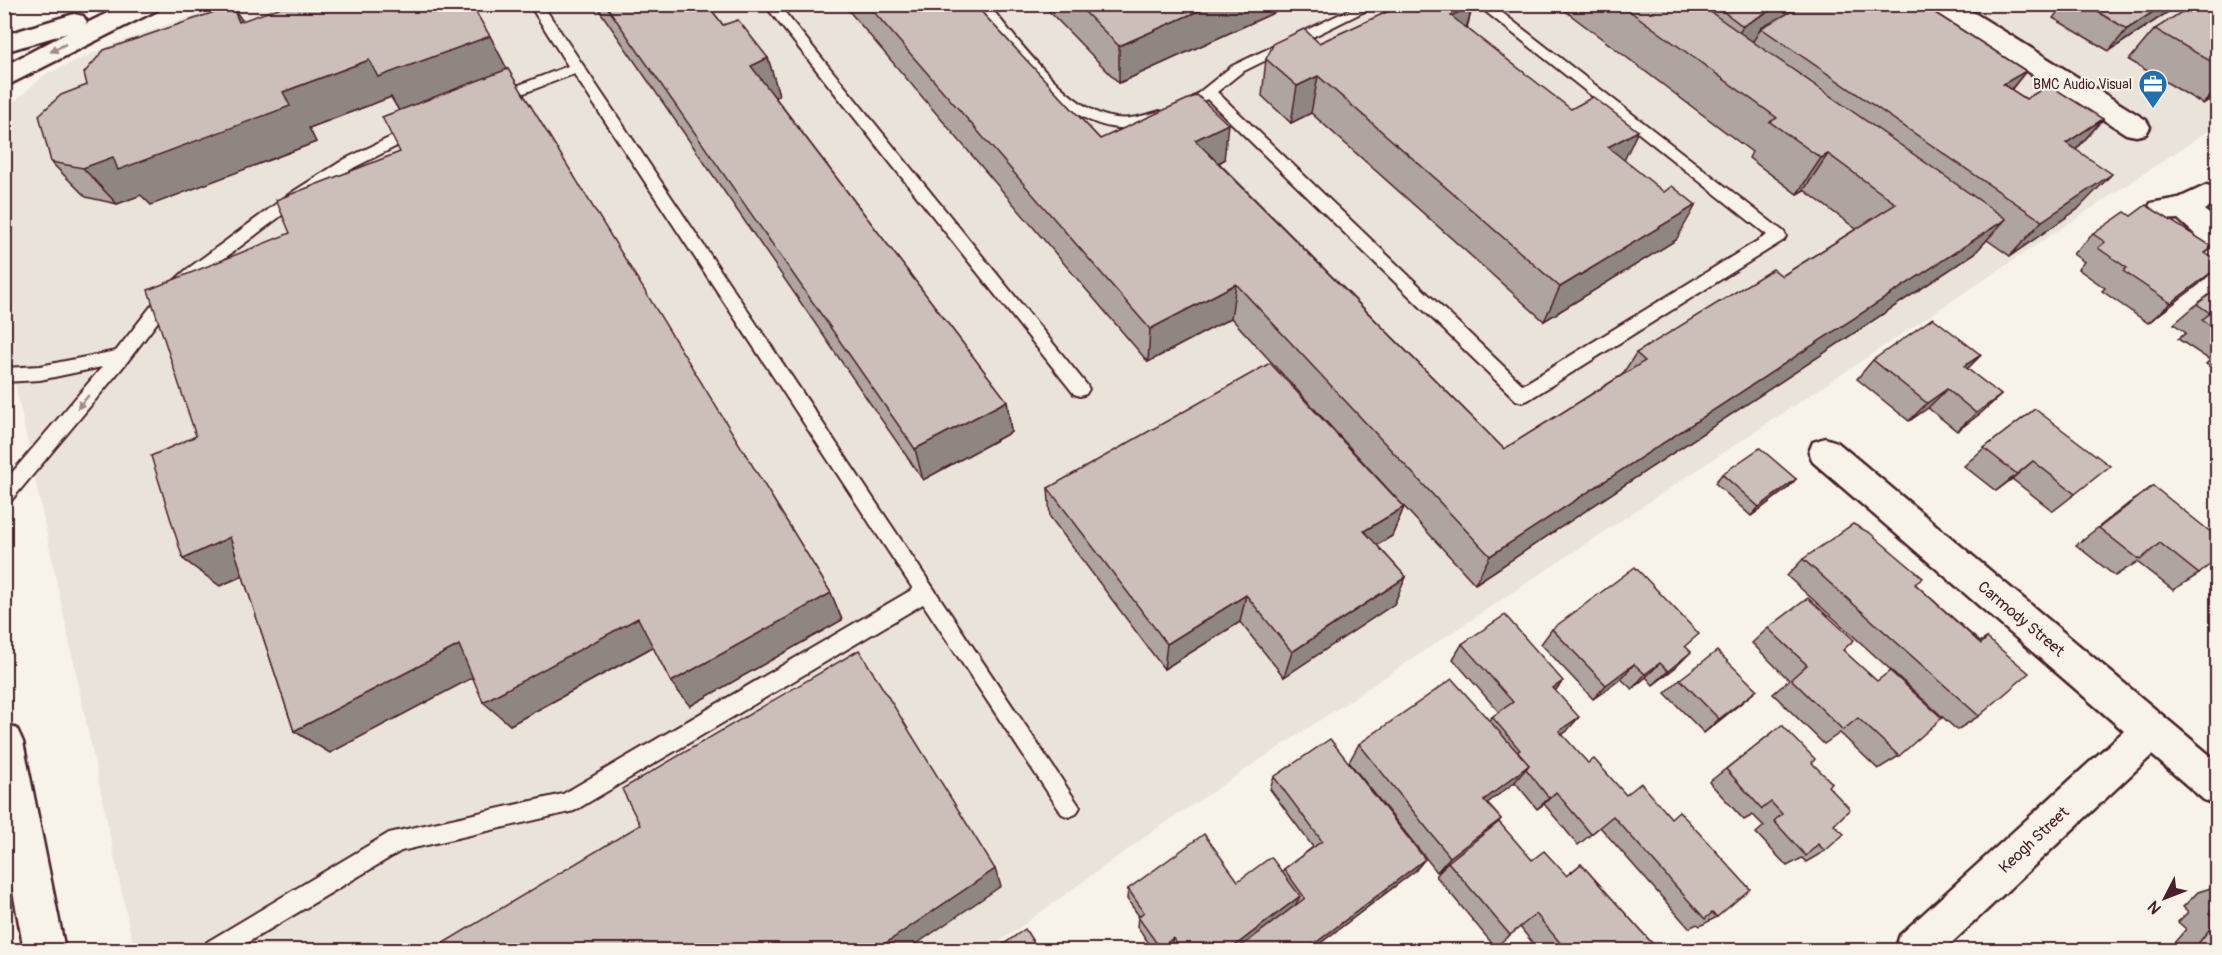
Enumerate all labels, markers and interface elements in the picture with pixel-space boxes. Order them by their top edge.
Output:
one-way arrow [49,43,66,53]
office icon: BMC Audio Visual [2137,68,2169,110]
place label: BMC Audio Visual [2033,76,2132,93]
one-way arrow [77,394,90,410]
street label: Carmody Street [1973,577,2069,662]
street label: Keogh Street [1995,802,2074,878]
north arrow [2135,868,2195,928]
text: N [2143,897,2166,918]

